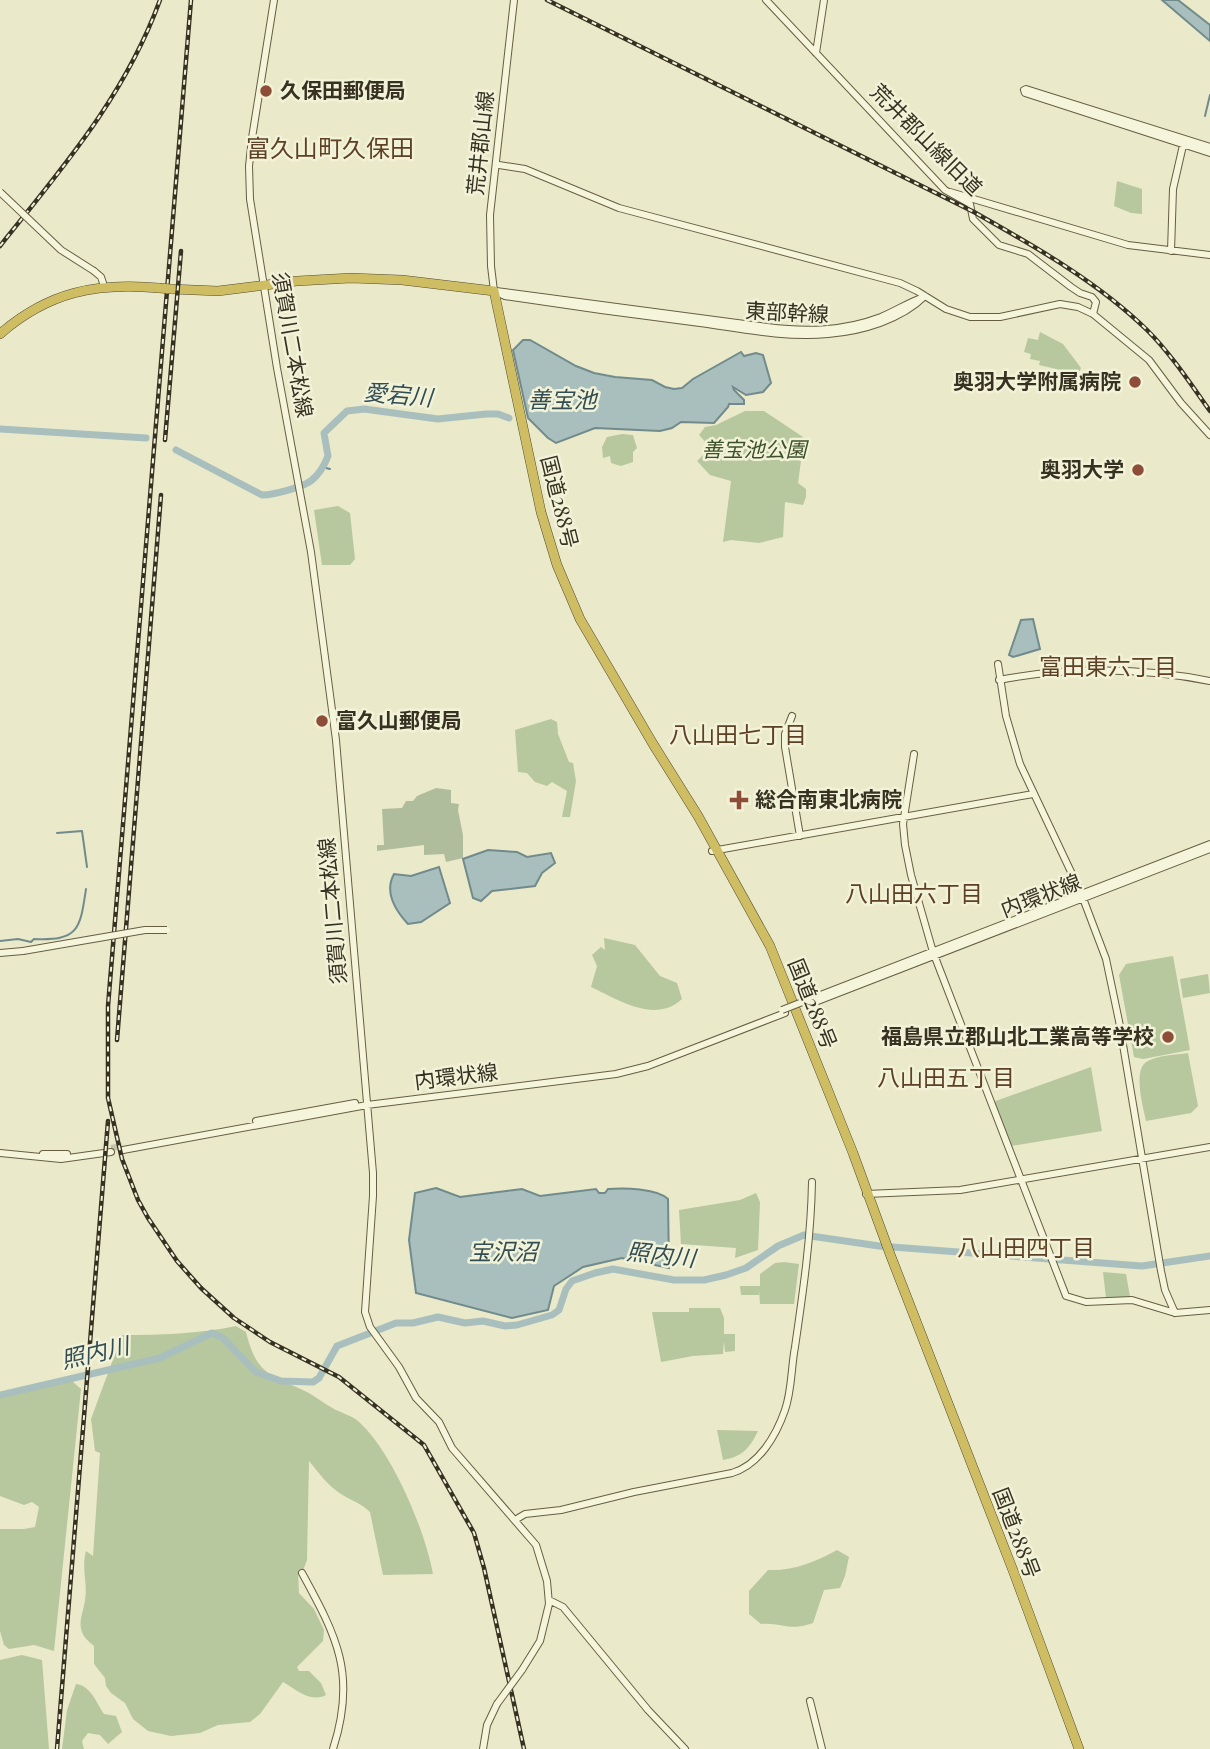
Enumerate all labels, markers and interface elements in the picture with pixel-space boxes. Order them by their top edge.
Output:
place label: 久保田郵便局 [280,75,406,103]
street label: 荒井郡山線旧道 [866,77,989,200]
marker: 久保田郵便局 [258,83,274,99]
street label: 荒井郡山線 [460,89,498,196]
district label: 富久山町久保田 [246,131,414,163]
street label: 須賀川二本松線 [267,270,321,419]
street label: 東部幹線 [744,295,830,327]
place label: 奥羽大学附属病院 [953,366,1121,394]
marker: 奥羽大学附属病院 [1127,374,1143,390]
water label: 愛宕川 [362,375,437,412]
water label: 善宝池 [528,383,599,414]
park label: 善宝池公園 [702,434,809,462]
street label: 国道288号 [536,452,586,551]
place label: 奥羽大学 [1040,454,1124,482]
marker: 奥羽大学 [1130,462,1146,478]
district label: 富田東六丁目 [1039,650,1177,681]
place label: 富久山郵便局 [336,705,462,733]
marker: 富久山郵便局 [314,713,330,729]
district label: 八山田七丁目 [669,718,807,749]
place label: 総合南東北病院 [755,784,902,812]
marker: 総合南東北病院 [729,790,749,810]
street label: 須賀川二本松線 [311,837,351,986]
street label: 内環状線 [996,866,1085,922]
district label: 八山田六丁目 [845,877,983,908]
street label: 国道288号 [783,954,845,1052]
place label: 福島県立郡山北工業高等学校 [881,1021,1154,1049]
marker: 福島県立郡山北工業高等学校 [1160,1029,1176,1045]
street label: 内環状線 [412,1056,499,1094]
district label: 八山田五丁目 [877,1061,1015,1092]
district label: 八山田四丁目 [957,1231,1095,1262]
water label: 照内川 [625,1234,700,1273]
water label: 宝沢沼 [469,1235,541,1266]
water label: 照内川 [58,1328,135,1374]
street label: 国道288号 [988,1483,1048,1582]

